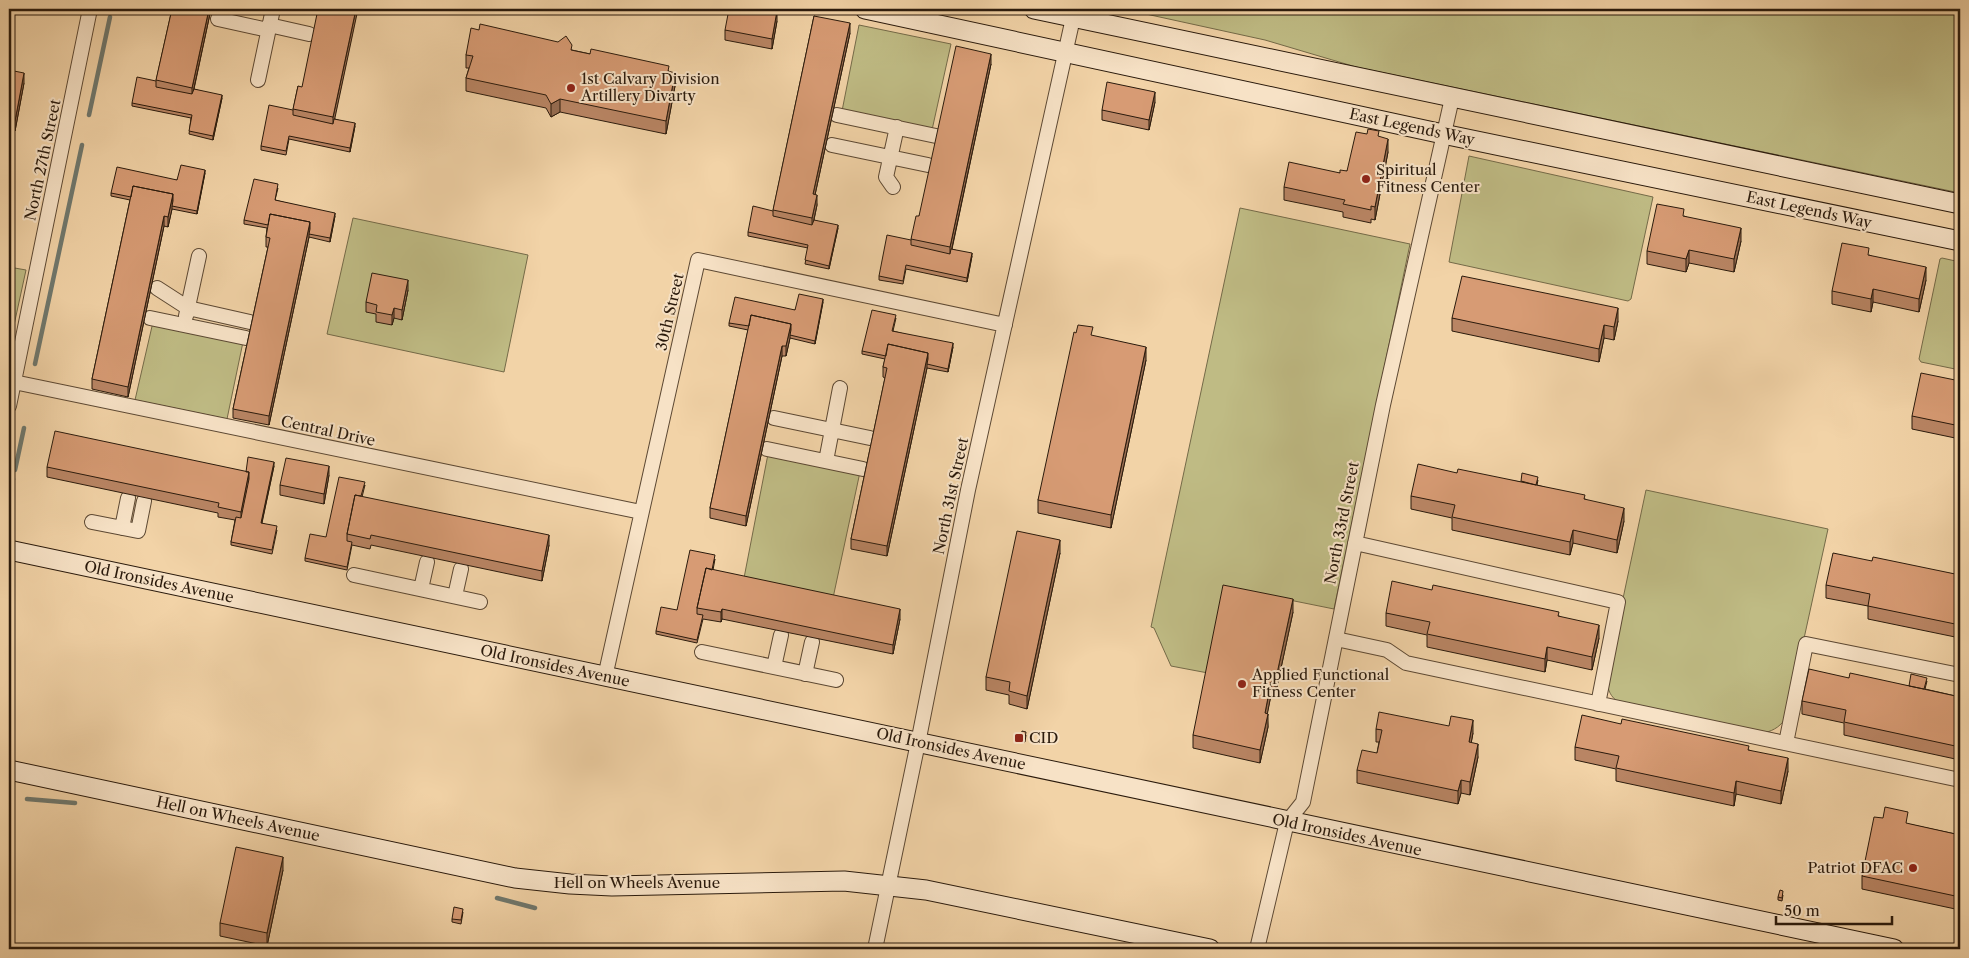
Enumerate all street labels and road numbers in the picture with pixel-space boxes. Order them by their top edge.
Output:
street label: North 27th Street [20,97,65,222]
street label: East Legends Way [1348,104,1477,149]
street label: East Legends Way [1745,187,1874,232]
street label: 30th Street [651,271,688,352]
street label: Central Drive [279,411,377,450]
street label: North 31st Street [929,435,972,556]
street label: North 33rd Street [1320,459,1363,586]
street label: Old Ironsides Avenue [83,556,236,607]
street label: Old Ironsides Avenue [479,640,632,691]
street label: Old Ironsides Avenue [875,723,1028,774]
street label: Hell on Wheels Avenue [155,792,322,845]
street label: Old Ironsides Avenue [1271,809,1424,860]
street label: Hell on Wheels Avenue [554,873,720,892]

